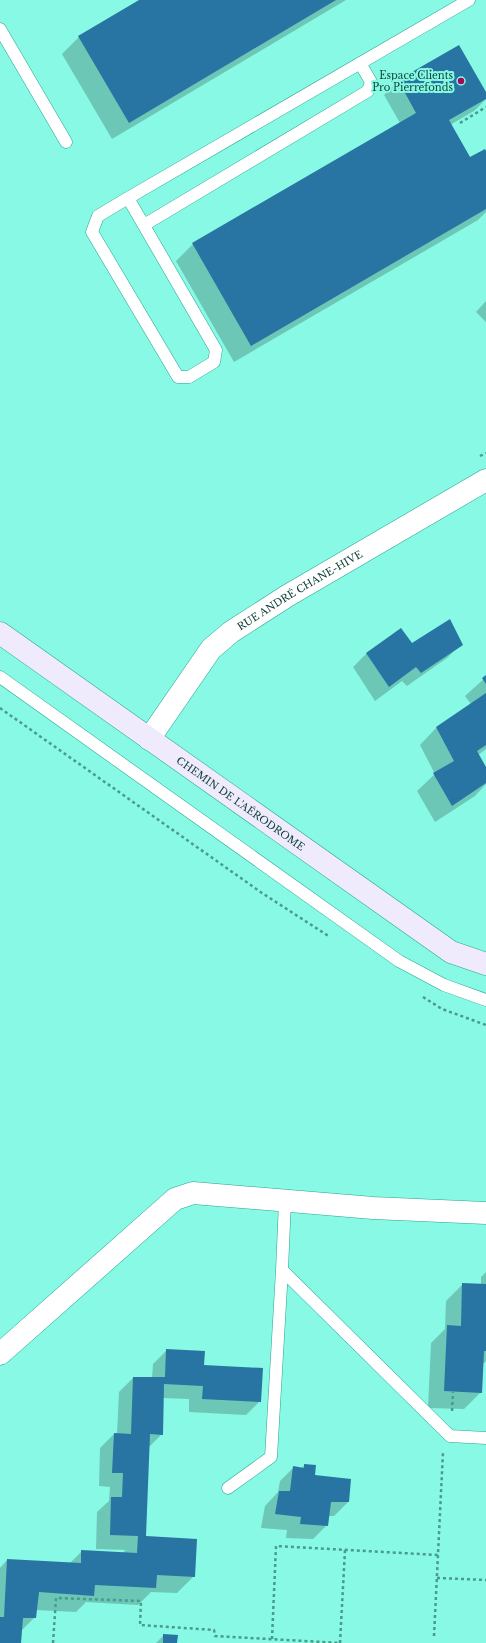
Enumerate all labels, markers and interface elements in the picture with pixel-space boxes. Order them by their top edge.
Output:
place label: Espace Clients Pro Pierrefonds [372,69,453,94]
marker: Espace Clients Pro Pierrefonds [456,76,466,86]
street label: RUE ANDRÉ CHANE-HIVE [235,547,364,633]
street label: CHEMIN DE L'AÉRODROME [174,754,308,853]

